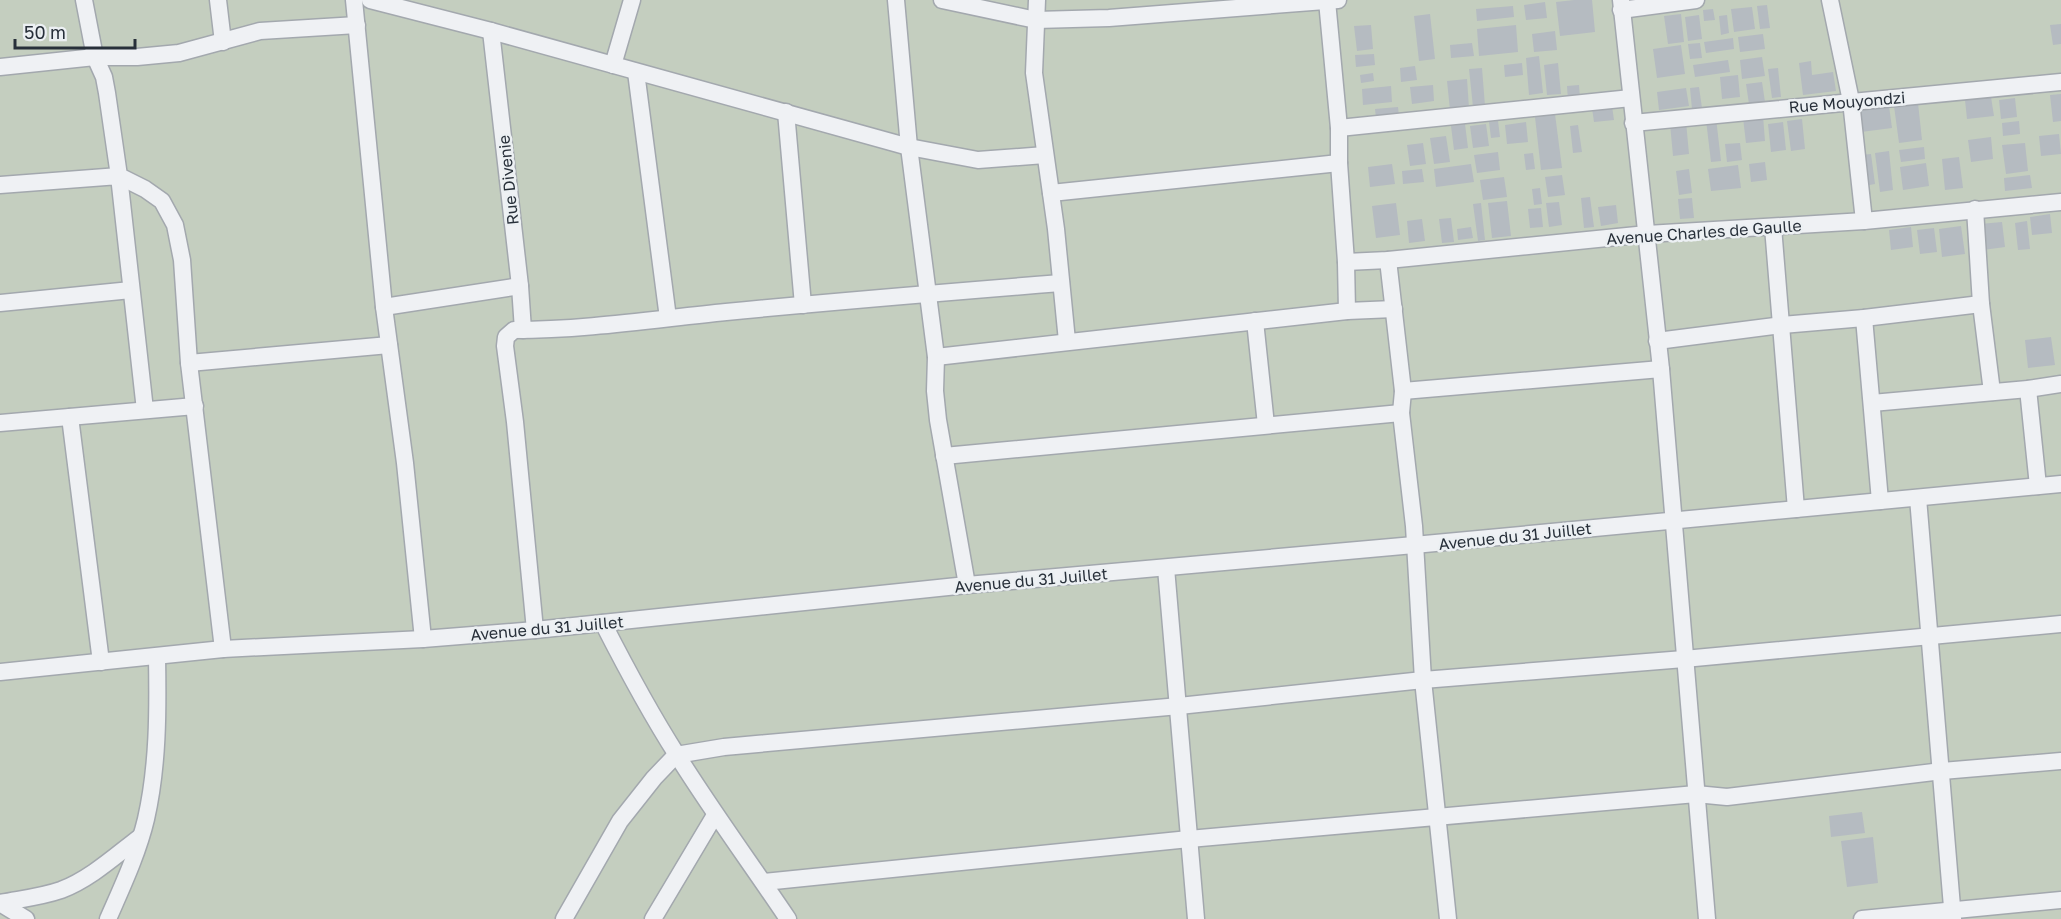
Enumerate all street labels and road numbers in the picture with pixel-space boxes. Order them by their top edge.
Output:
street label: Rue Mouyondzi [1788,87,1906,117]
street label: Rue Divenie [493,134,523,226]
street label: Avenue Charles de Gaulle [1606,215,1802,249]
street label: Avenue du 31 Juillet [1438,518,1592,554]
street label: Avenue du 31 Juillet [954,563,1108,597]
street label: Avenue du 31 Juillet [470,611,624,645]

